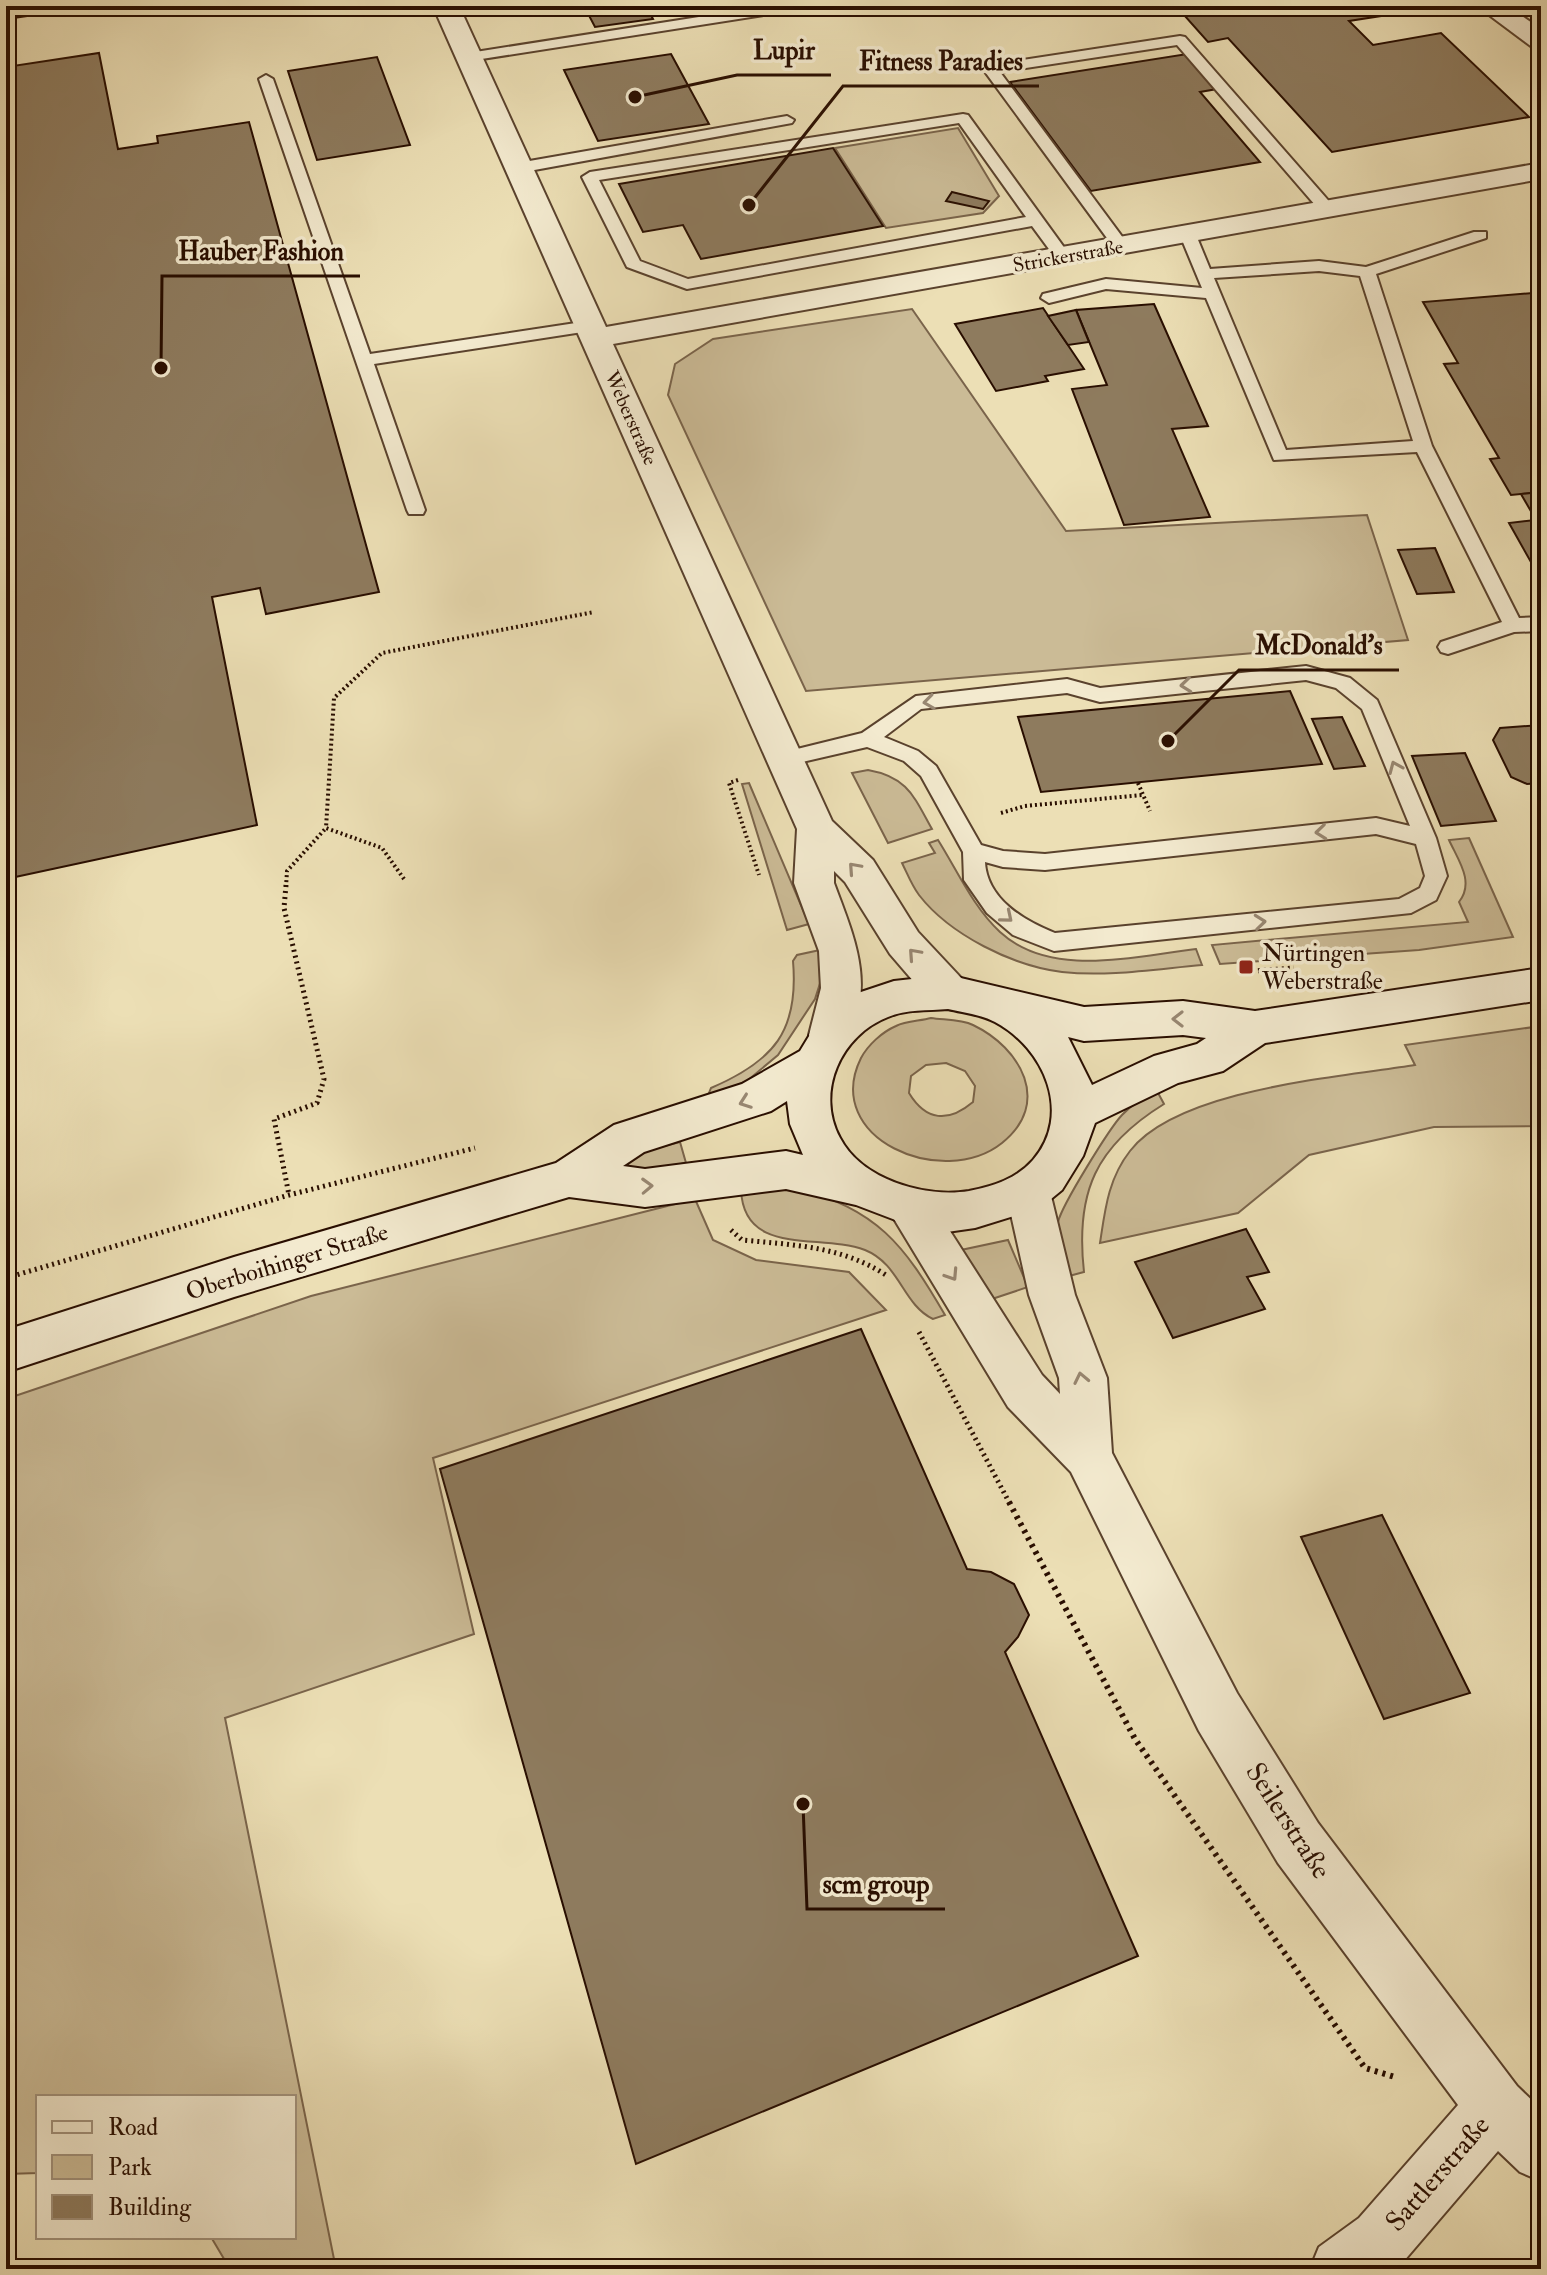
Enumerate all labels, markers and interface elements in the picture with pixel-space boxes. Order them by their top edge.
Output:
callout: Lupir [737,25,831,75]
text: Lupir [753,35,815,68]
callout: Fitness Paradies [843,36,1039,86]
text: Fitness Paradies [859,46,1023,78]
callout: Hauber Fashion [162,226,360,276]
street label: Strickerstraße [1011,234,1125,278]
text: Hauber Fashion [178,236,344,268]
street label: Weberstraße [599,366,663,469]
callout: McDonald's [1239,620,1399,670]
text: McDonald's [1254,630,1383,662]
one-way arrow [1179,677,1192,694]
one-way arrow [922,693,935,710]
one-way arrow [1388,761,1404,775]
one-way arrow [1314,823,1328,840]
one-way arrow [849,862,864,877]
one-way arrow [998,907,1013,922]
one-way arrow [1253,913,1266,930]
place label: Nürtingen Weberstraße [1261,938,1383,997]
one-way arrow [909,949,923,963]
marker: Nürtingen Weberstraße [1237,958,1255,976]
one-way arrow [1171,1010,1184,1028]
one-way arrow [738,1092,752,1108]
one-way arrow [641,1177,653,1195]
street label: Oberboihinger Straße [182,1216,392,1308]
one-way arrow [943,1266,958,1281]
one-way arrow [1073,1372,1090,1386]
street label: Seilerstraße [1238,1756,1339,1886]
callout: scm group [807,1859,945,1909]
text: scm group [823,1869,929,1902]
legend [36,2095,296,2239]
street label: Sattlerstraße [1378,2109,1498,2239]
text: Road [108,2112,158,2143]
text: Park [108,2152,152,2183]
text: Building [108,2192,192,2223]

